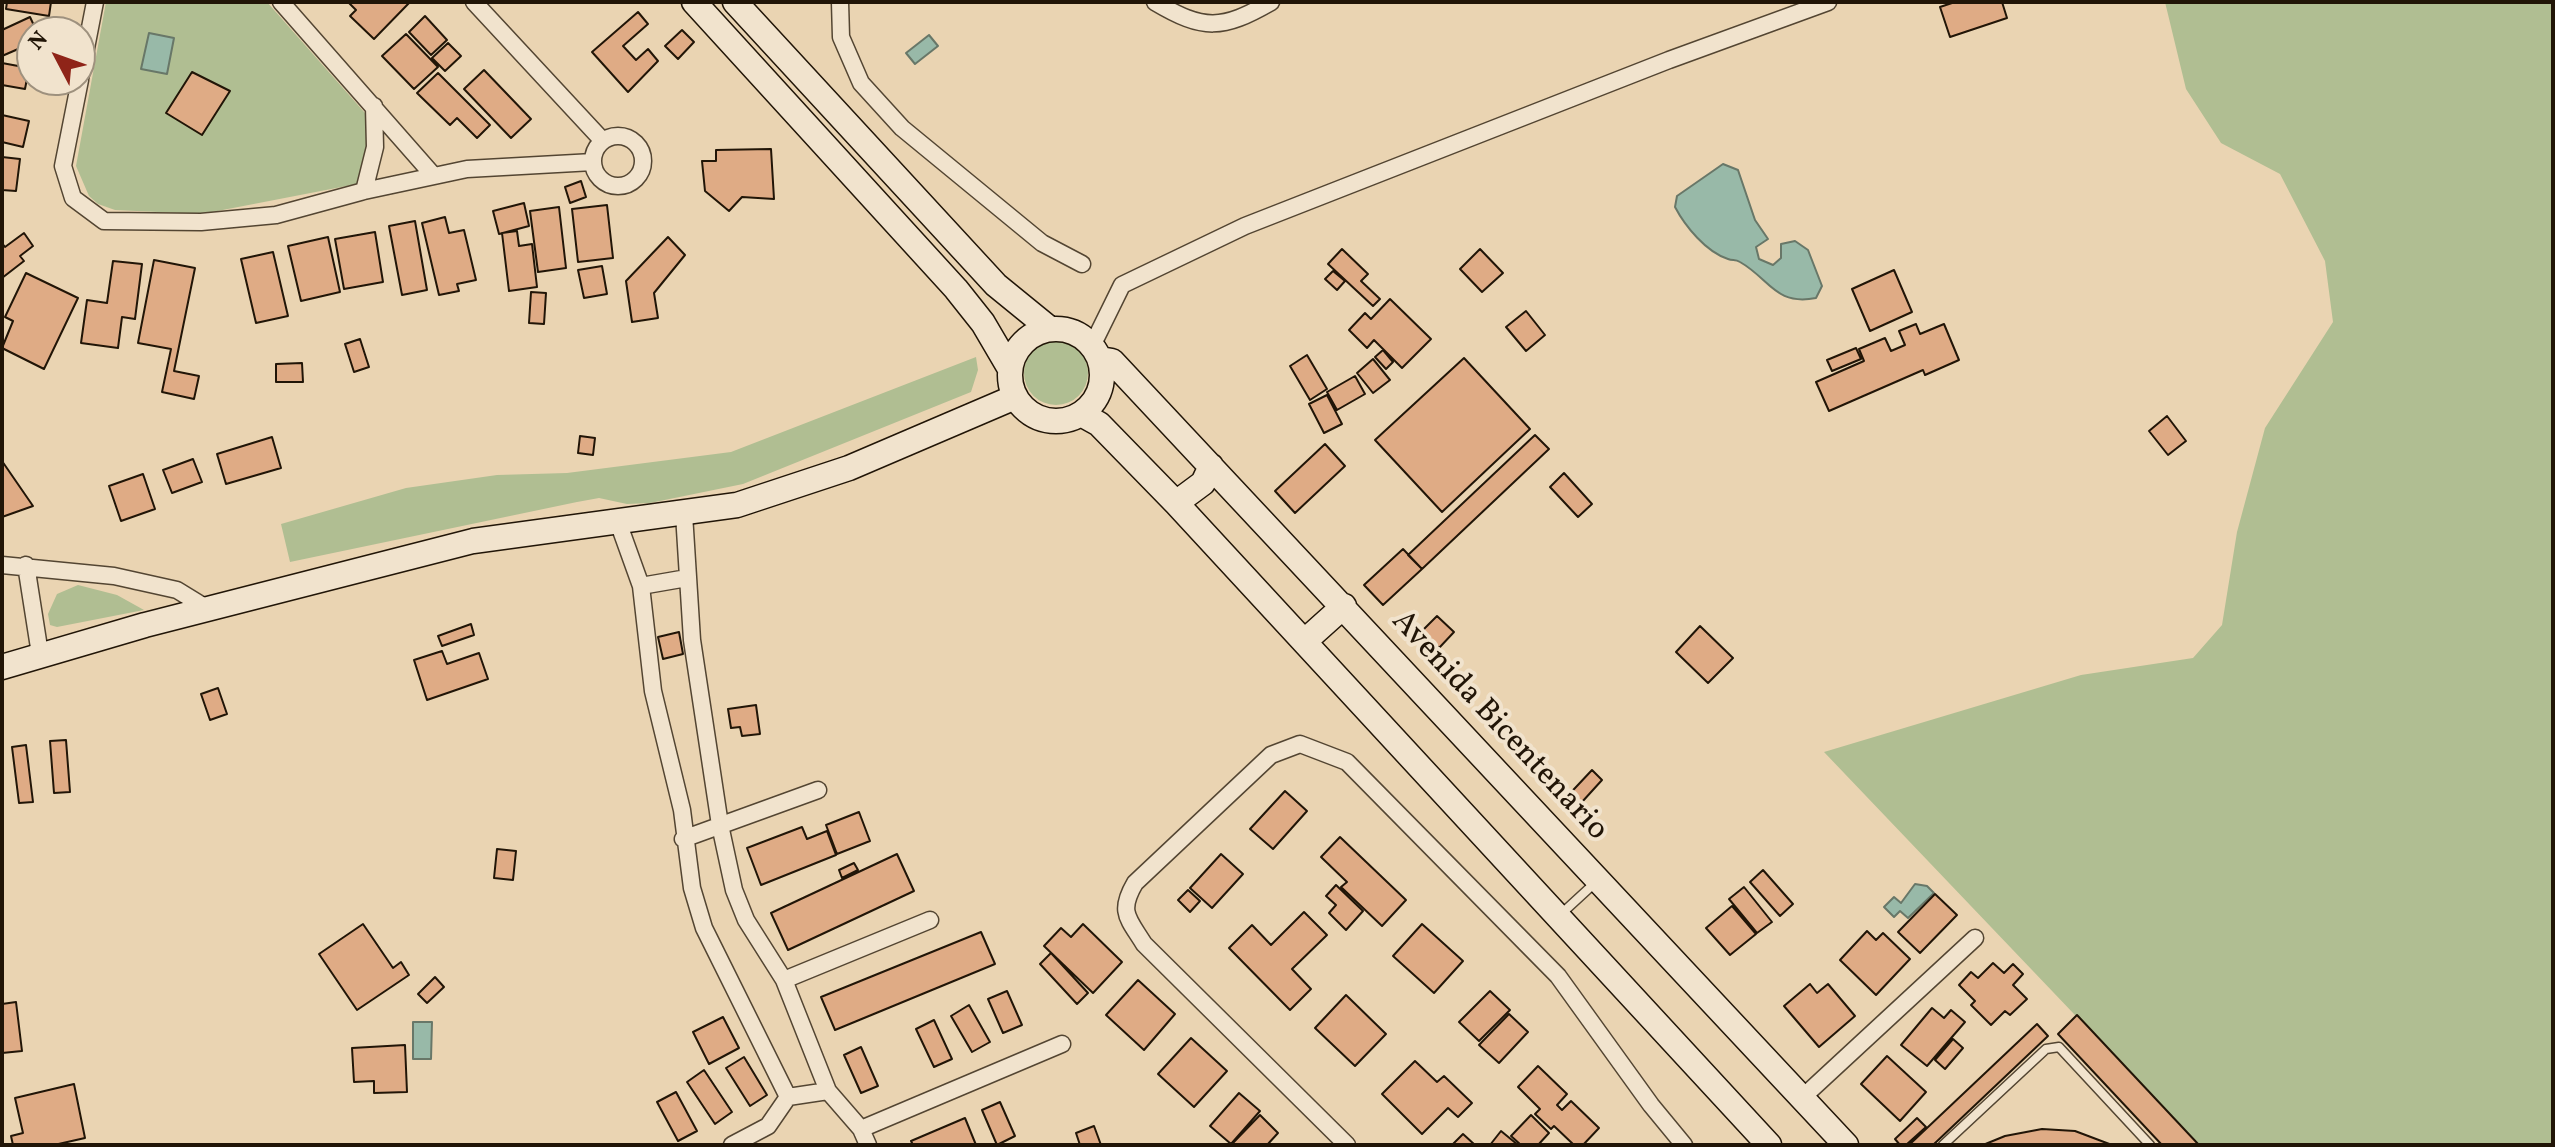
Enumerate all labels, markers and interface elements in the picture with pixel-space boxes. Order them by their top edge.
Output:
north arrow [16,16,96,96]
text: N [22,25,56,57]
street label: Avenida Bicentenario [1381,604,1615,850]

